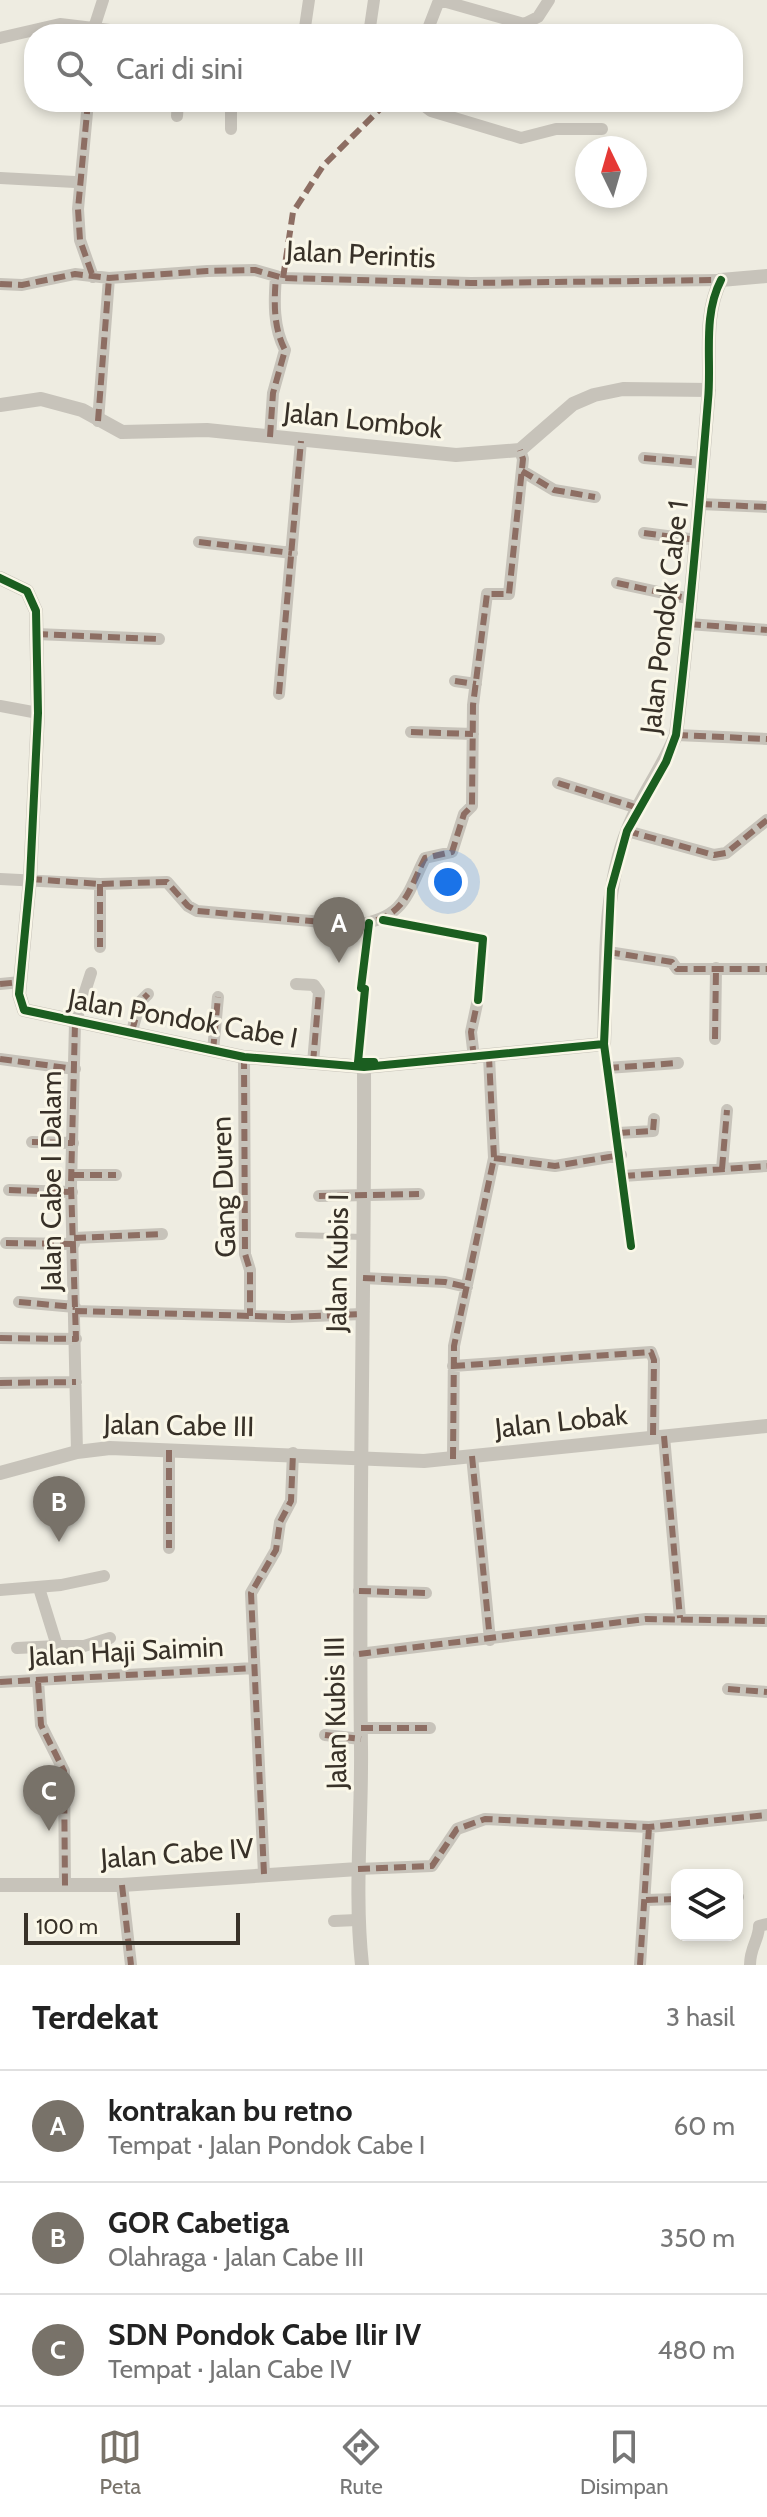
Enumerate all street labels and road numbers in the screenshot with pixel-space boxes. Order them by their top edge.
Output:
street label: Jalan Perintis [284,233,437,275]
street label: Jalan Lombok [281,395,445,445]
street label: Jalan Pondok Cabe 1 [633,498,695,737]
street label: Jalan Pondok Cabe I [64,981,301,1055]
street label: Jalan Cabe I Dalam [34,1071,68,1292]
street label: Gang Duren [204,1116,242,1258]
street label: Jalan Kubis I [319,1193,355,1334]
street label: Jalan Lobak [492,1397,629,1445]
street label: Jalan Cabe III [102,1407,255,1443]
street label: Jalan Haji Saimin [27,1629,224,1673]
street label: Jalan Kubis III [317,1636,353,1791]
street label: Jalan Cabe IV [98,1831,255,1875]

